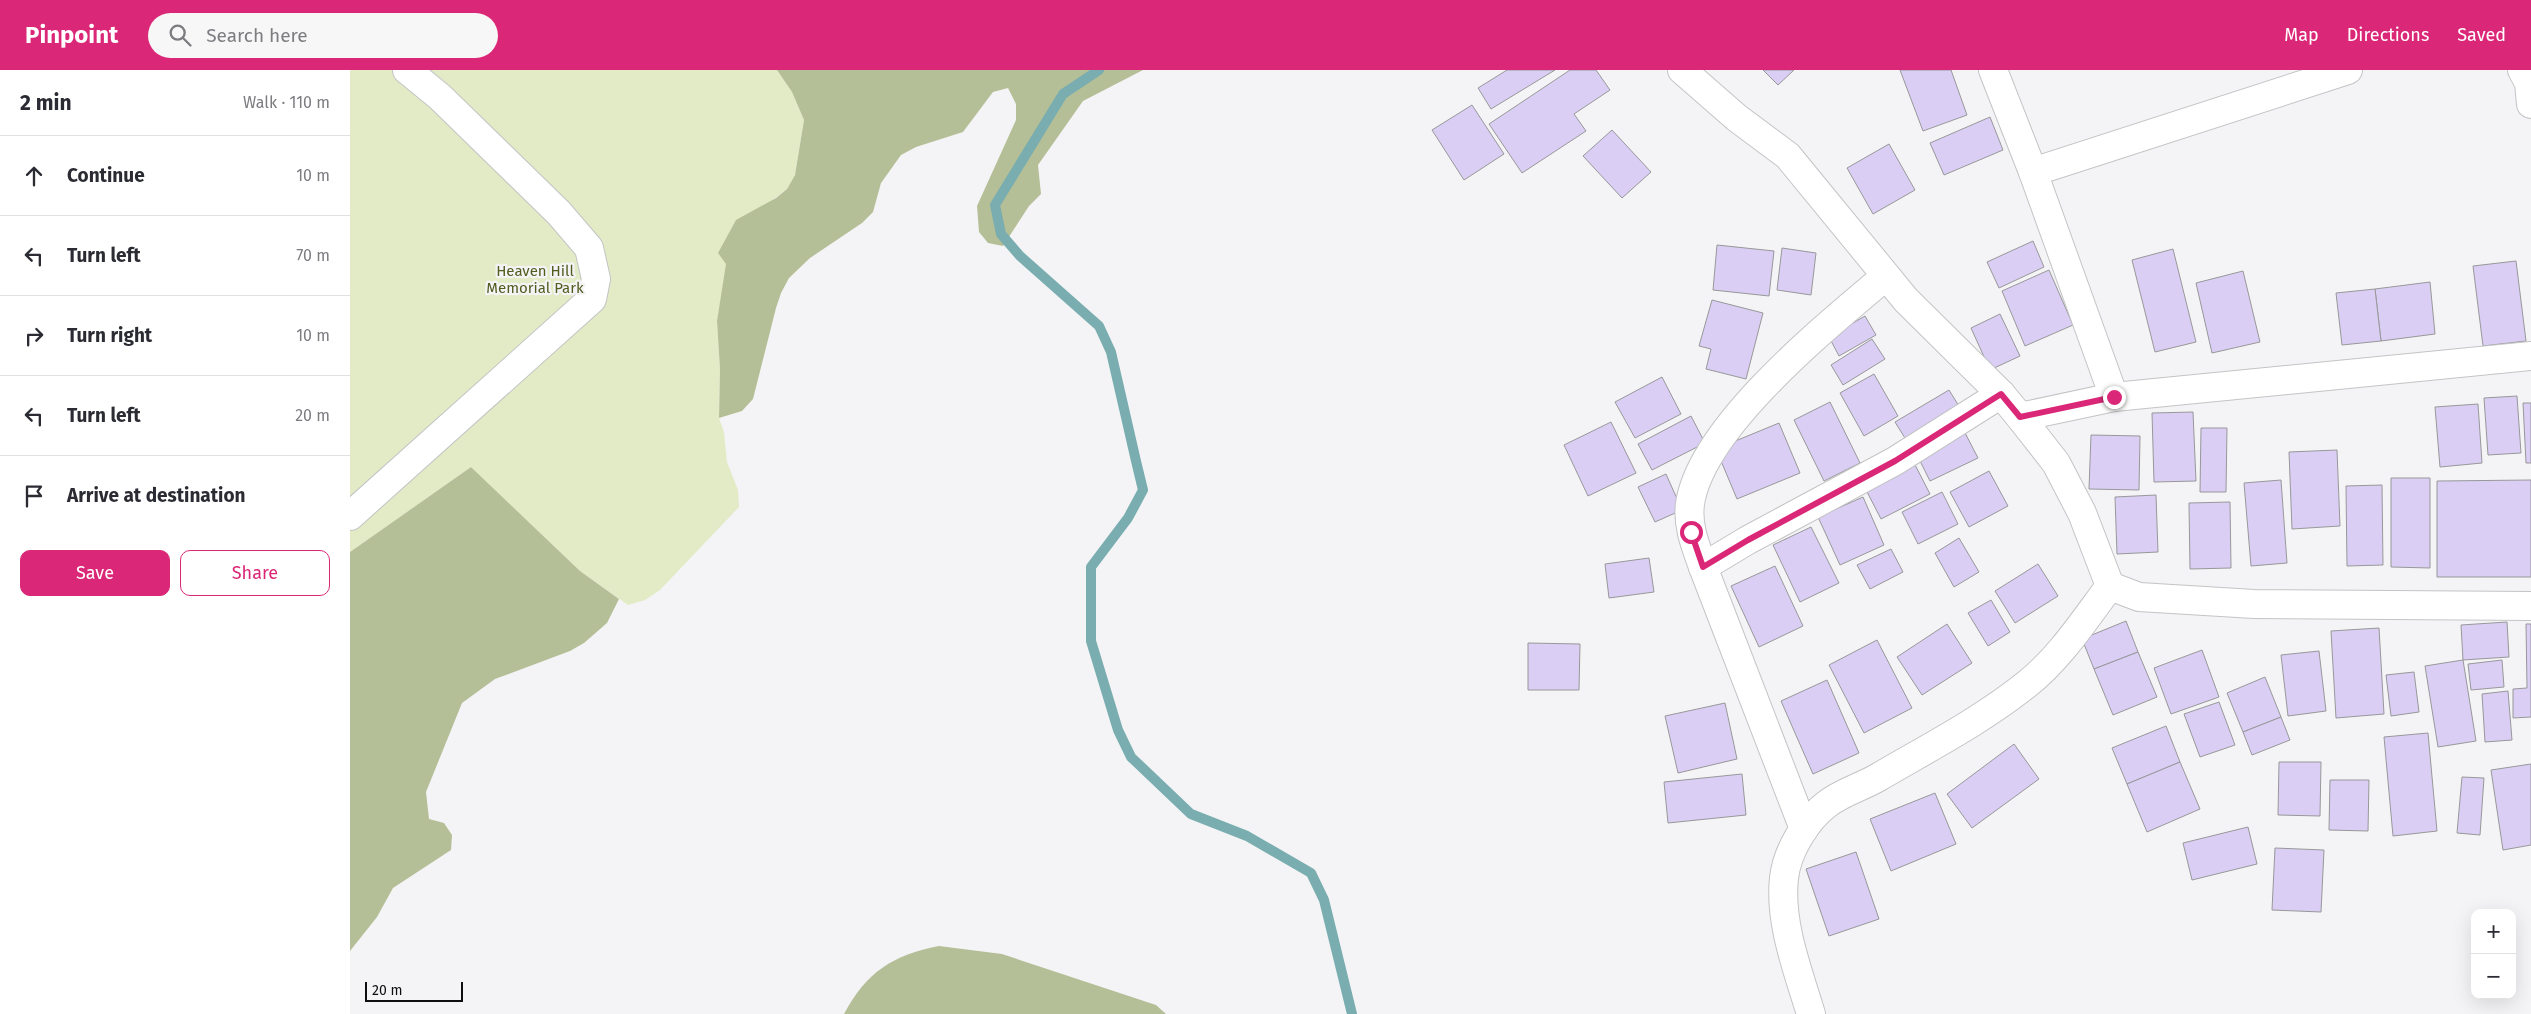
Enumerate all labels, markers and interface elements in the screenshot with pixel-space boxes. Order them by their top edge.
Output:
search box [148,13,498,58]
text: Pinpoint [25,21,118,49]
icon: search [166,21,194,49]
text: Search here [206,24,308,47]
text: Map [2284,24,2319,46]
text: Directions [2347,24,2429,46]
text: Saved [2457,24,2506,46]
text: 2 min [20,90,72,116]
text: Walk · 110 m [243,93,330,112]
icon: ahead [20,162,48,190]
text: Continue [67,164,145,187]
text: 10 m [296,166,330,185]
icon: left [20,242,48,270]
text: Turn left [67,244,141,267]
text: 70 m [296,246,330,265]
park label: Heaven Hill Memorial Park [486,262,584,297]
icon: right [20,322,48,350]
text: Turn right [67,324,152,347]
text: 10 m [296,326,330,345]
route end [2103,386,2126,409]
icon: left [20,402,48,430]
text: Turn left [67,404,141,427]
text: 20 m [295,406,330,425]
icon: arrive [20,482,48,510]
text: Arrive at destination [67,484,246,507]
route start [1680,521,1703,544]
button: Save [20,550,170,596]
button: Share [180,550,330,596]
map controls [2471,909,2516,999]
button: + [2471,909,2516,954]
button: − [2471,954,2516,999]
scale bar [365,979,462,1002]
text: 20 m [372,982,402,999]

